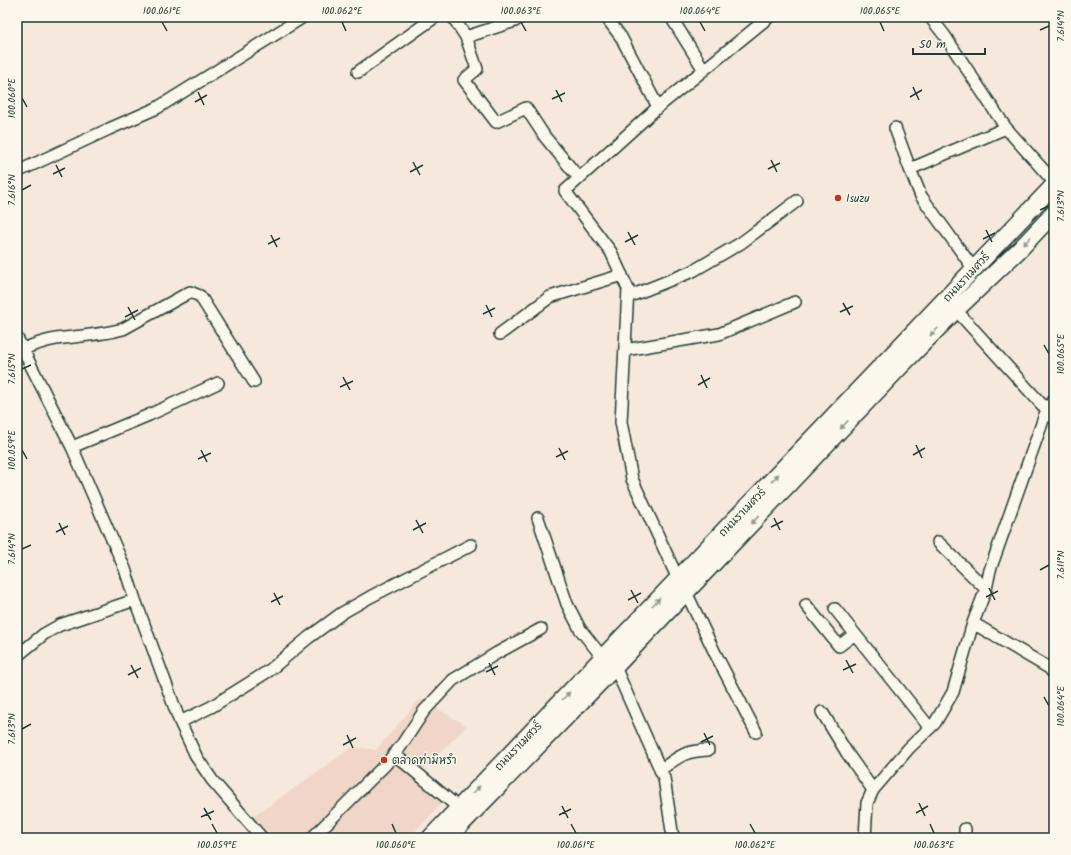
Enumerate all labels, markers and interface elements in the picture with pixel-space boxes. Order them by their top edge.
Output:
text: 100.061°E [143,3,182,19]
text: 100.062°E [321,3,364,19]
text: 100.063°E [500,3,543,19]
text: 100.064°E [680,3,722,19]
text: 100.065°E [860,3,901,19]
text: 7.614°N [1053,10,1069,42]
scale bar [913,30,985,56]
text: 50 m [919,35,946,54]
text: 100.060°E [4,77,20,118]
text: 7.616°N [4,174,20,206]
place label: Isuzu [846,190,870,208]
text: 7.613°N [1053,190,1069,222]
marker: Isuzu [833,193,843,203]
one-way arrow [1023,236,1032,246]
street label: ถนนราเมศวร์ [939,248,995,307]
one-way arrow [929,327,939,337]
text: 100.065°E [1053,333,1069,374]
text: 7.615°N [4,353,20,385]
one-way arrow [839,420,849,430]
text: 100.059°E [4,429,20,470]
one-way arrow [770,473,780,483]
street label: ถนนราเมศวร์ [715,484,771,541]
one-way arrow [750,515,759,525]
text: 7.614°N [4,533,20,565]
text: 7.611°N [1053,550,1069,579]
one-way arrow [651,597,661,607]
text: 100.064°E [1053,684,1069,726]
one-way arrow [561,691,571,701]
text: 7.613°N [4,713,20,745]
street label: ถนนราเมศวร์ [491,718,547,775]
place label: ตลาดท่ามิหรำ [392,752,457,770]
marker: ตลาดท่ามิหรำ [379,755,389,765]
one-way arrow [471,785,481,795]
text: 100.059°E [197,837,238,853]
text: 100.060°E [376,837,417,853]
text: 100.061°E [557,837,596,853]
text: 100.062°E [734,837,777,853]
text: 100.063°E [913,837,956,853]

